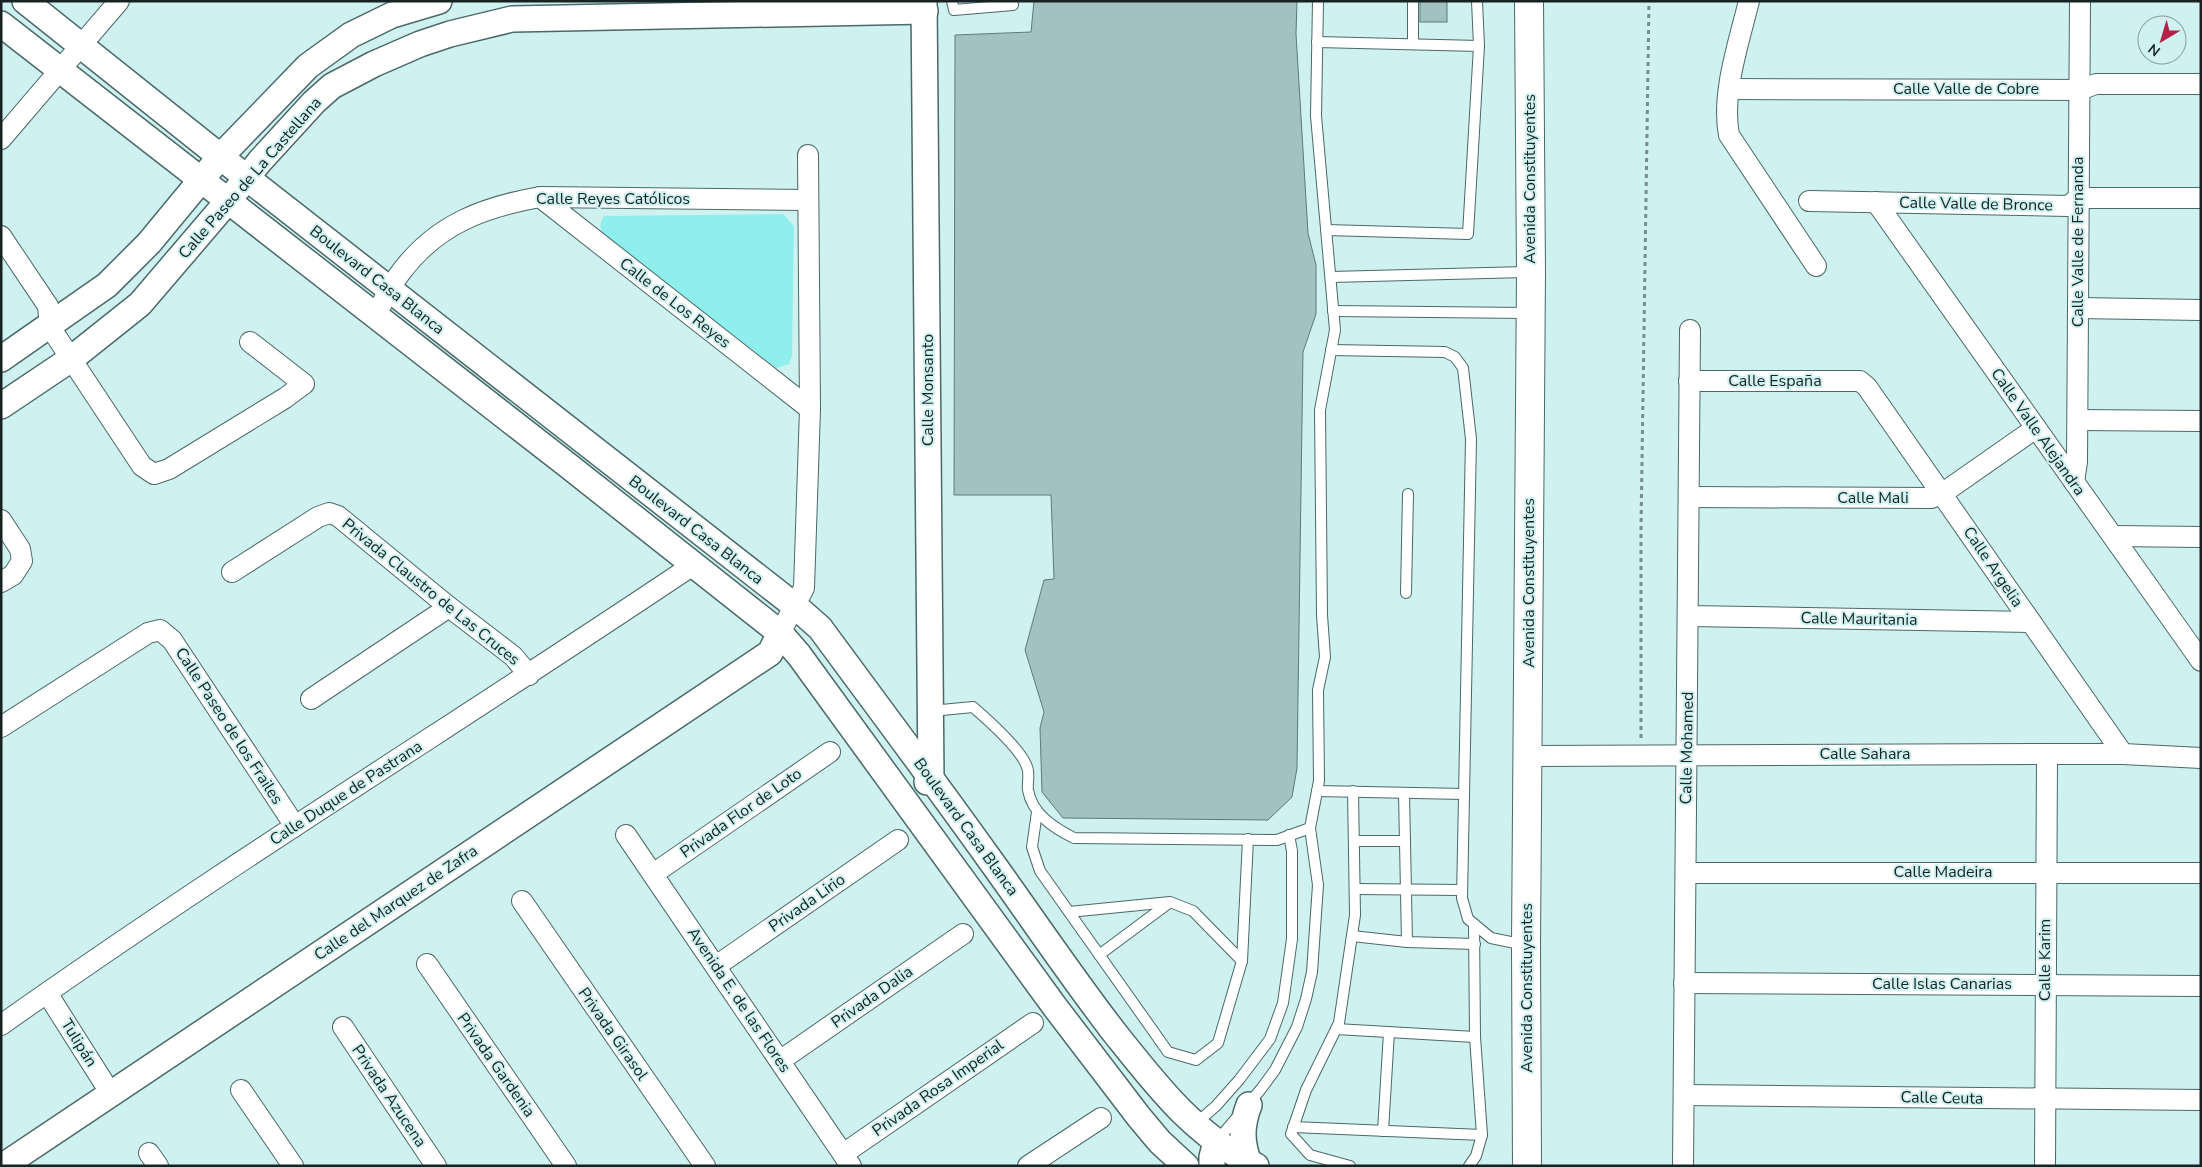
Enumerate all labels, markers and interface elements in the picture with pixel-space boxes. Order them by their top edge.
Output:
north arrow [2137,15,2187,65]
text: N [2144,39,2164,61]
street label: Calle Valle de Cobre [1893,78,2039,100]
street label: Calle Paseo de La Castellana [174,92,326,264]
street label: Avenida Constituyentes [1519,94,1541,264]
street label: Calle Valle de Fernanda [2067,157,2089,327]
street label: Calle Reyes Católicos [536,188,690,210]
street label: Calle Valle de Bronce [1899,192,2053,216]
street label: Boulevard Casa Blanca [305,220,449,340]
street label: Calle de Los Reyes [615,253,735,353]
street label: Calle Monsanto [917,334,939,446]
street label: Calle Valle Alejandra [1986,364,2090,500]
street label: Calle España [1728,370,1822,392]
street label: Boulevard Casa Blanca [624,470,768,590]
street label: Calle Mali [1837,487,1909,509]
street label: Avenida Constituyentes [1518,498,1540,668]
street label: Privada Claustro de Las Cruces [338,513,524,671]
street label: Calle Argelia [1958,522,2028,612]
street label: Calle Mauritania [1800,607,1918,631]
street label: Calle Paseo de los Frailes [170,643,288,809]
street label: Calle Mohamed [1675,691,1699,805]
street label: Calle Duque de Pastrana [265,735,427,851]
street label: Calle Sahara [1819,743,1911,765]
street label: Boulevard Casa Blanca [908,754,1024,900]
street label: Privada Flor de Loto [676,763,806,863]
street label: Calle del Marquez de Zafra [310,840,482,966]
street label: Calle Madeira [1894,861,1992,883]
street label: Privada Lirio [764,869,850,937]
street label: Avenida Constituyentes [1516,903,1538,1073]
street label: Calle Karim [2034,919,2056,1001]
street label: Avenida E. de las Flores [682,923,796,1077]
street label: Privada Dalia [827,961,917,1033]
street label: Calle Islas Canarias [1872,973,2012,995]
street label: Privada Girasol [573,983,653,1085]
street label: Privada Gardenia [452,1008,540,1122]
street label: Tulipán [56,1015,102,1071]
street label: Privada Rosa Imperial [868,1034,1008,1142]
street label: Privada Azucena [347,1040,431,1152]
street label: Calle Ceuta [1900,1086,1984,1110]

